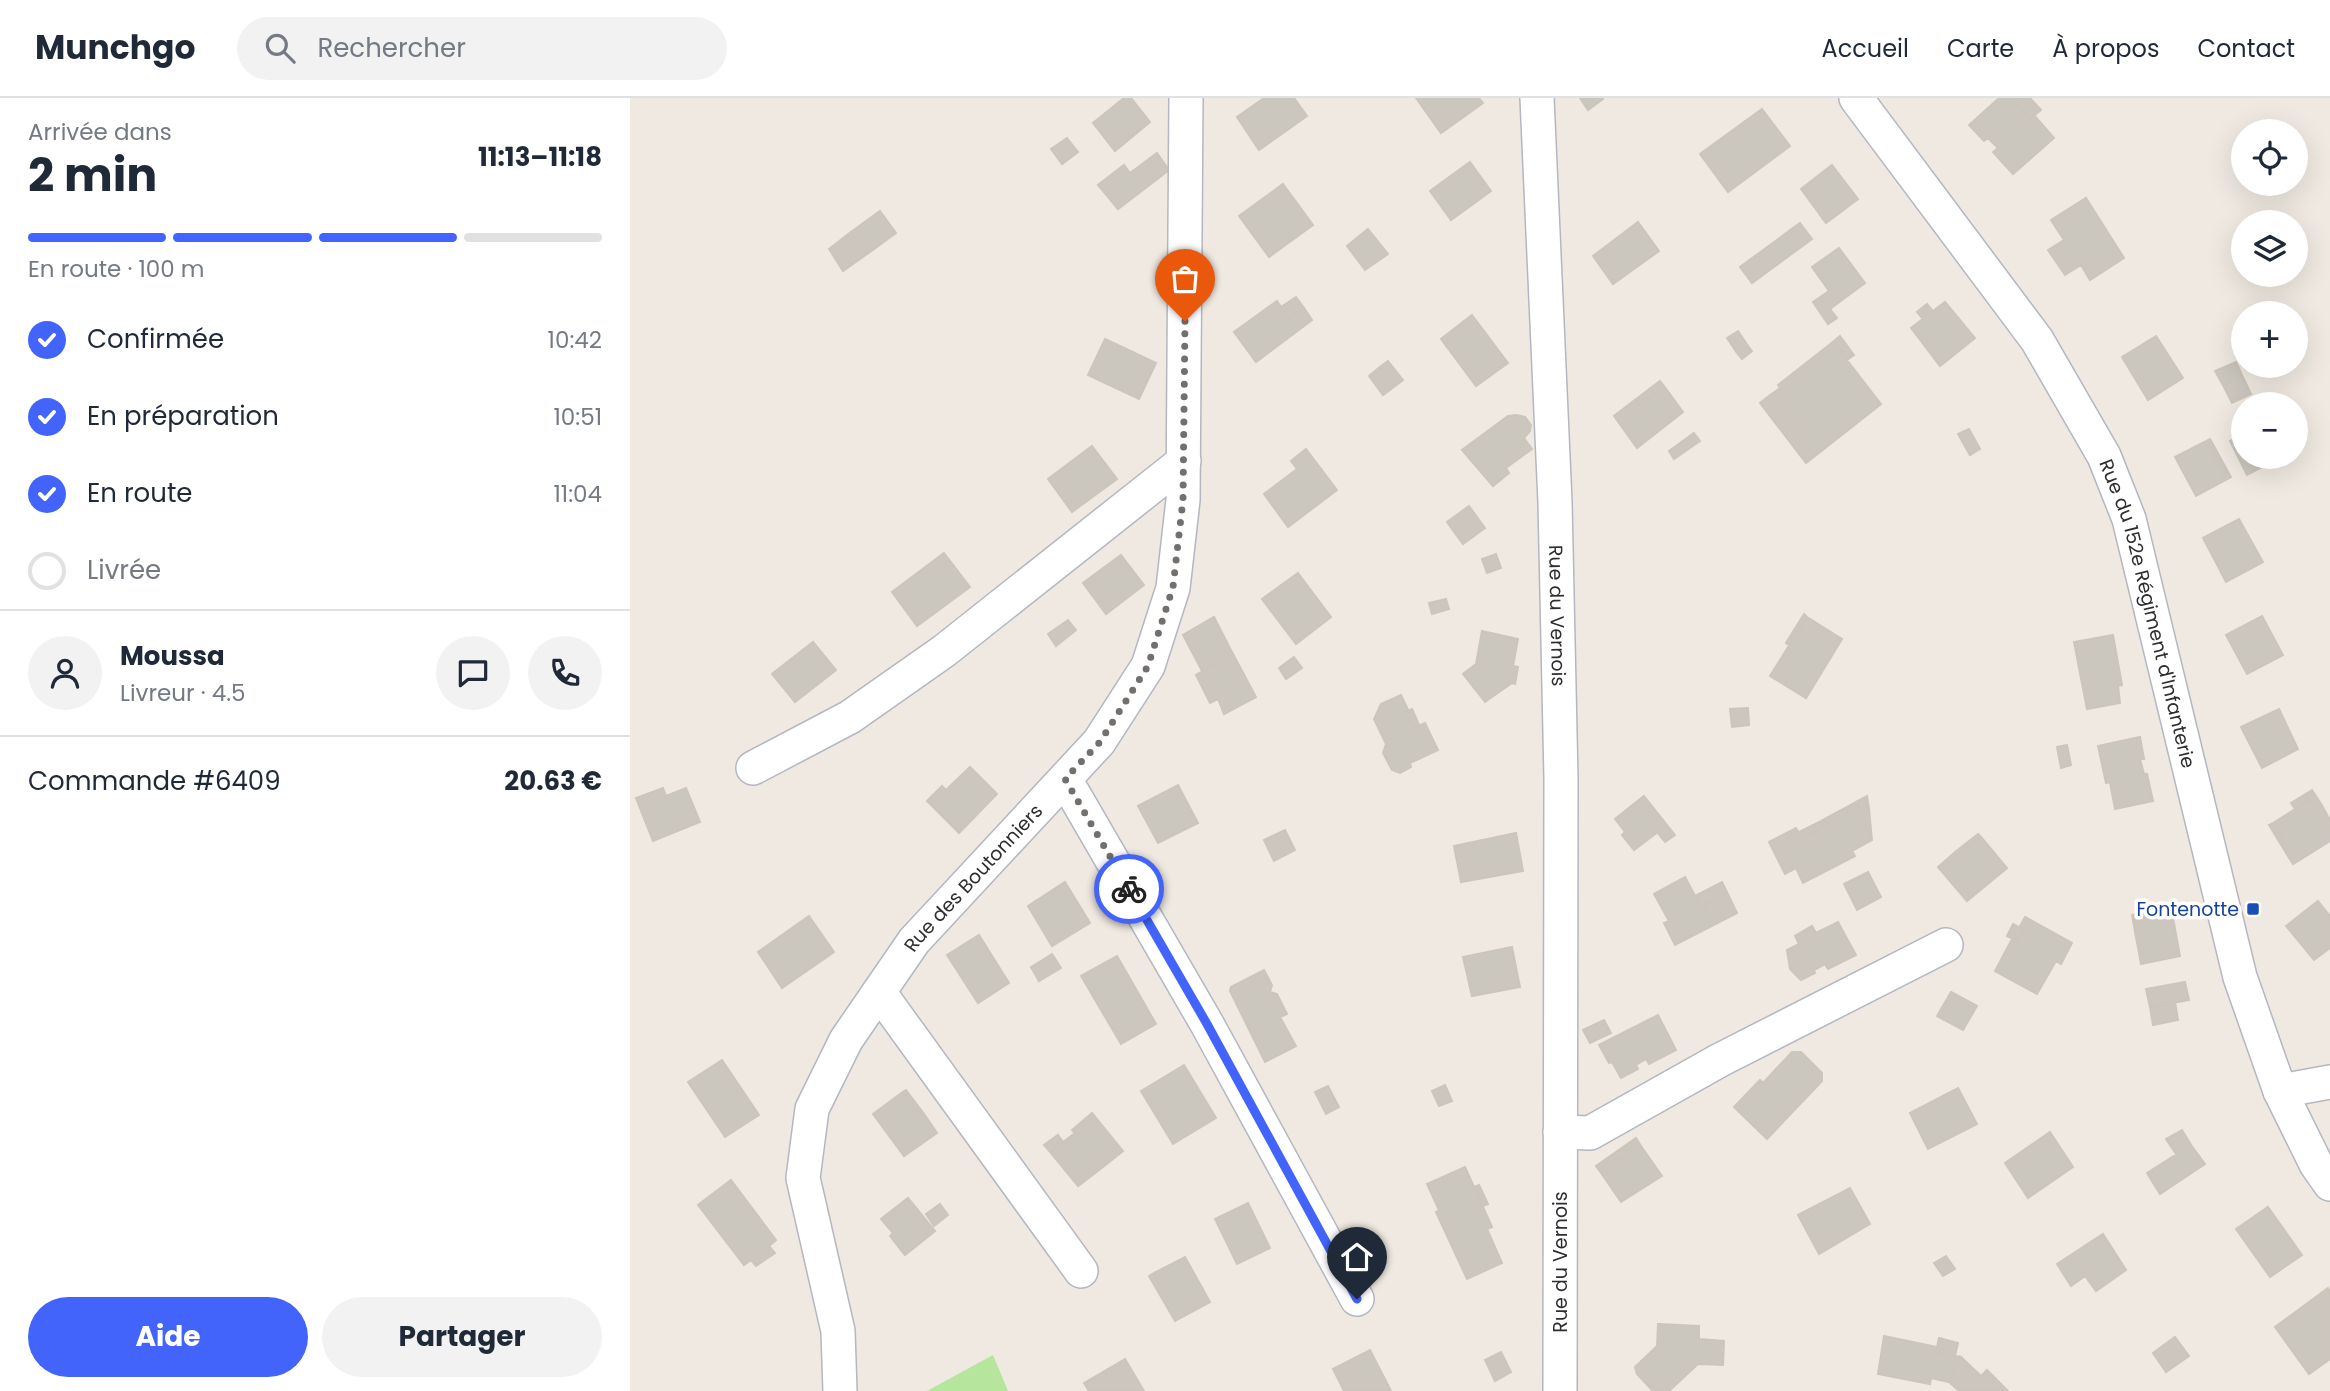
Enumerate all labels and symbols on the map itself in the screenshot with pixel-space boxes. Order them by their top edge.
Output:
pin [1155,249,1215,321]
street label: Rue du 152e Régiment d'Infanterie [2093,455,2202,771]
street label: Rue du Vernois [1542,545,1572,687]
street label: Rue des Boutonniers [897,798,1048,957]
courier [1094,854,1164,924]
place label: Fontenotte [2136,896,2239,923]
marker: Fontenotte [2245,901,2261,917]
street label: Rue du Vernois [1547,1191,1574,1333]
pin [1327,1227,1387,1299]

